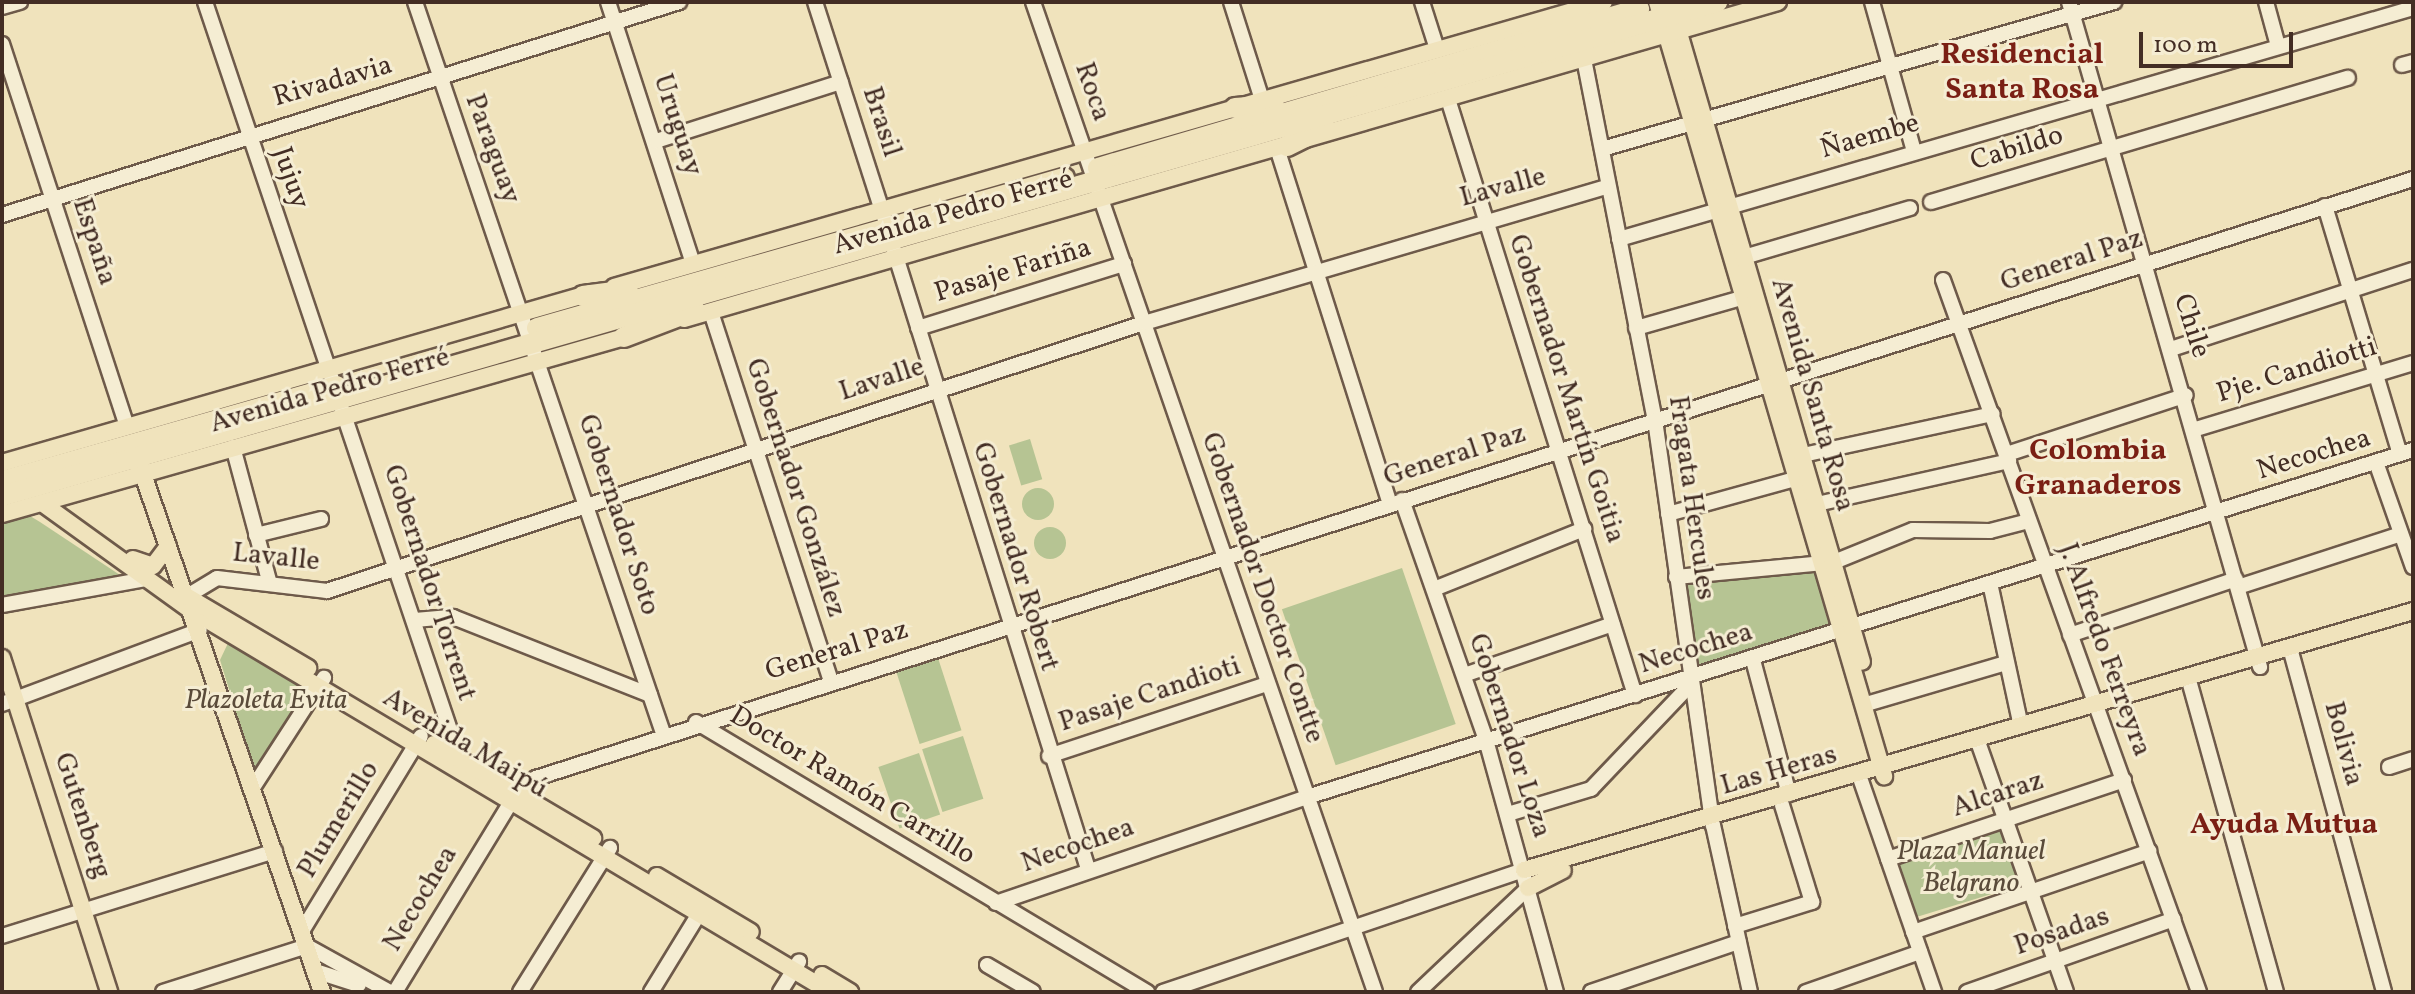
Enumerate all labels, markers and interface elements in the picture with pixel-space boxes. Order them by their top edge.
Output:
scale bar [2143,16,2297,66]
text: 100 m [2153,29,2218,63]
district label: Residencial Santa Rosa [1940,37,2104,108]
street label: Rivadavia [270,49,396,115]
street label: Roca [1066,58,1118,126]
street label: Uruguay [645,70,709,180]
street label: Brasil [854,83,908,161]
street label: Paraguay [457,90,527,208]
street label: Ñaembe [1817,107,1923,167]
street label: Cabildo [1967,119,2067,179]
street label: Jujuy [264,143,316,213]
street label: Lavalle [1456,160,1550,216]
street label: Avenida Pedro Ferré [829,163,1077,263]
street label: España [64,194,124,290]
street label: General Paz [1997,222,2147,300]
street label: Pasaje Fariña [931,231,1095,311]
street label: Gobernador Martín Goitia [1500,231,1632,547]
street label: Avenida Santa Rosa [1763,274,1861,516]
street label: Chile [2165,290,2217,362]
street label: Pje. Candiotti [2213,331,2381,411]
street label: Avenida Pedro Ferré [206,341,454,441]
street label: Lavalle [835,350,929,410]
street label: Gobernador González [737,355,853,621]
street label: Fragata Hercules [1660,394,1722,602]
street label: Gobernador Soto [570,410,666,620]
street label: General Paz [1380,417,1530,495]
street label: Necochea [2253,422,2375,488]
street label: Gobernador Doctor Contte [1193,428,1331,748]
district label: Colombia Granaderos [2014,433,2182,504]
street label: Gobernador Robert [964,439,1066,675]
street label: Gobernador Torrent [375,461,483,705]
street label: Lavalle [231,537,321,579]
street label: J. Alfredo Ferreyra [2050,539,2158,761]
street label: General Paz [762,613,912,689]
street label: Necochea [1635,616,1757,682]
street label: Gobernador Loza [1460,630,1558,842]
street label: Pasaje Candioti [1055,650,1245,740]
street label: Avenida Maipú [376,682,554,806]
park label: Plazoleta Evita [184,684,348,718]
street label: Bolivia [2316,698,2370,790]
street label: Doctor Ramón Carrillo [723,699,981,873]
street label: Las Heras [1717,738,1841,804]
street label: Gutenberg [46,749,118,883]
street label: Plumerillo [291,756,387,884]
street label: Alcaraz [1948,764,2048,826]
district label: Ayuda Mutua [2190,807,2378,843]
street label: Necochea [1017,811,1139,881]
park label: Plaza Manuel Belgrano [1897,835,2045,901]
street label: Necochea [376,840,466,958]
street label: Posadas [2010,900,2114,964]

